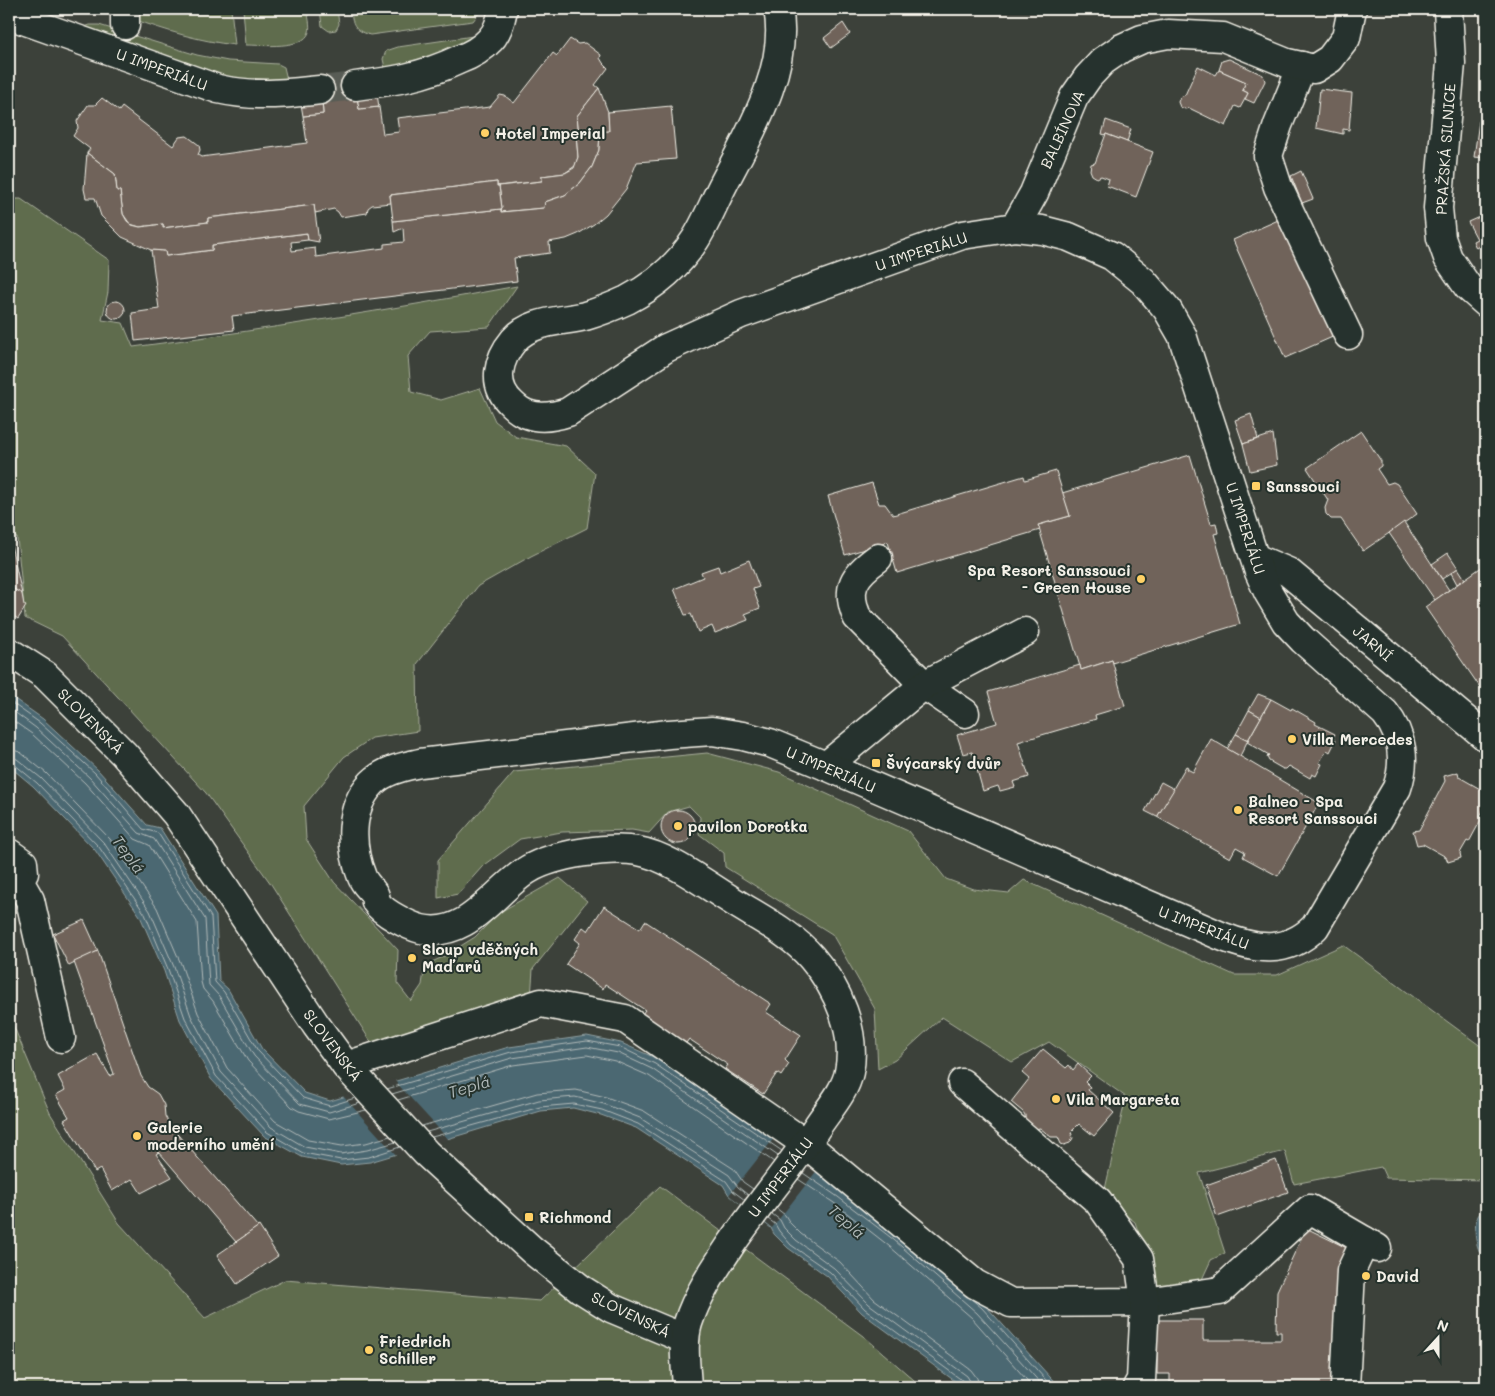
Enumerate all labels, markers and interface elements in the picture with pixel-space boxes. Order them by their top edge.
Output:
street label: U IMPERIÁLU [114,43,210,95]
street label: PRAŽSKÁ SILNICE [1430,82,1460,215]
street label: BALBÍNOVA [1035,87,1089,171]
place label: Hotel Imperial [495,123,605,143]
marker: Hotel Imperial [479,127,491,139]
street label: U IMPERIÁLU [872,227,970,275]
place label: Sanssouci [1266,476,1340,496]
street label: U IMPERIÁLU [1222,479,1270,577]
marker: Sanssouci [1250,480,1262,492]
place label: Spa Resort Sanssouci - Green House [968,560,1131,597]
marker: Spa Resort Sanssouci - Green House [1135,573,1147,585]
street label: JARNÍ [1349,621,1397,666]
street label: SLOVENSKÁ [54,684,128,758]
place label: Villa Mercedes [1302,729,1413,749]
marker: Villa Mercedes [1286,733,1298,745]
street label: U IMPERIÁLU [783,741,879,797]
place label: Švýcarský dvůr [886,753,1001,773]
marker: Švýcarský dvůr [870,757,882,769]
place label: Balneo - Spa Resort Sanssouci [1248,791,1378,828]
marker: Balneo - Spa Resort Sanssouci [1232,804,1244,816]
place label: pavilon Dorotka [688,816,808,836]
marker: pavilon Dorotka [672,820,684,832]
water label: Teplá [108,831,150,877]
street label: U IMPERIÁLU [1156,901,1252,953]
place label: Sloup vděčných Maďarů [422,939,538,976]
marker: Sloup vděčných Maďarů [406,952,418,964]
street label: SLOVENSKÁ [299,1005,367,1085]
water label: Teplá [446,1070,492,1102]
place label: Vila Margareta [1066,1089,1180,1109]
marker: Vila Margareta [1050,1093,1062,1105]
place label: Galerie moderního umění [147,1117,275,1154]
marker: Galerie moderního umění [131,1130,143,1142]
street label: U IMPERIÁLU [743,1133,817,1221]
water label: Teplá [824,1199,870,1243]
place label: Richmond [539,1207,612,1227]
marker: Richmond [523,1211,535,1223]
place label: David [1376,1266,1419,1286]
marker: David [1360,1270,1372,1282]
street label: SLOVENSKÁ [588,1286,674,1342]
north arrow [1412,1314,1462,1364]
text: N [1434,1315,1451,1336]
place label: Friedrich Schiller [379,1331,451,1368]
marker: Friedrich Schiller [363,1344,375,1356]

